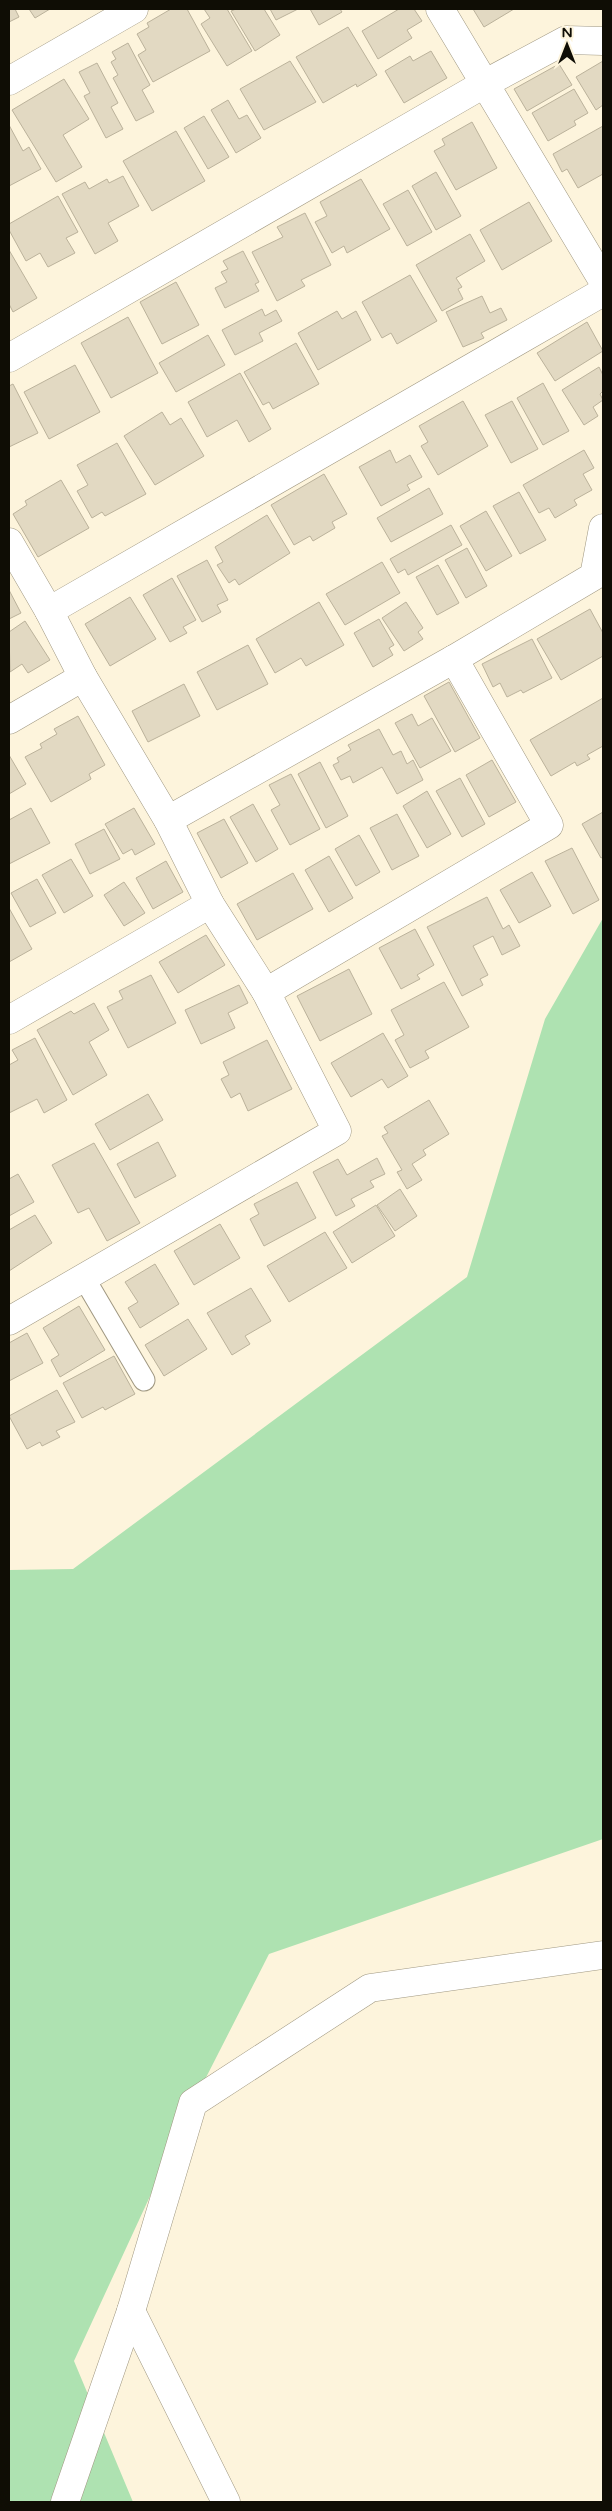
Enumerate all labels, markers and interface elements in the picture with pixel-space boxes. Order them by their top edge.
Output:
north arrow [542,20,592,70]
text: N [561,24,573,41]

